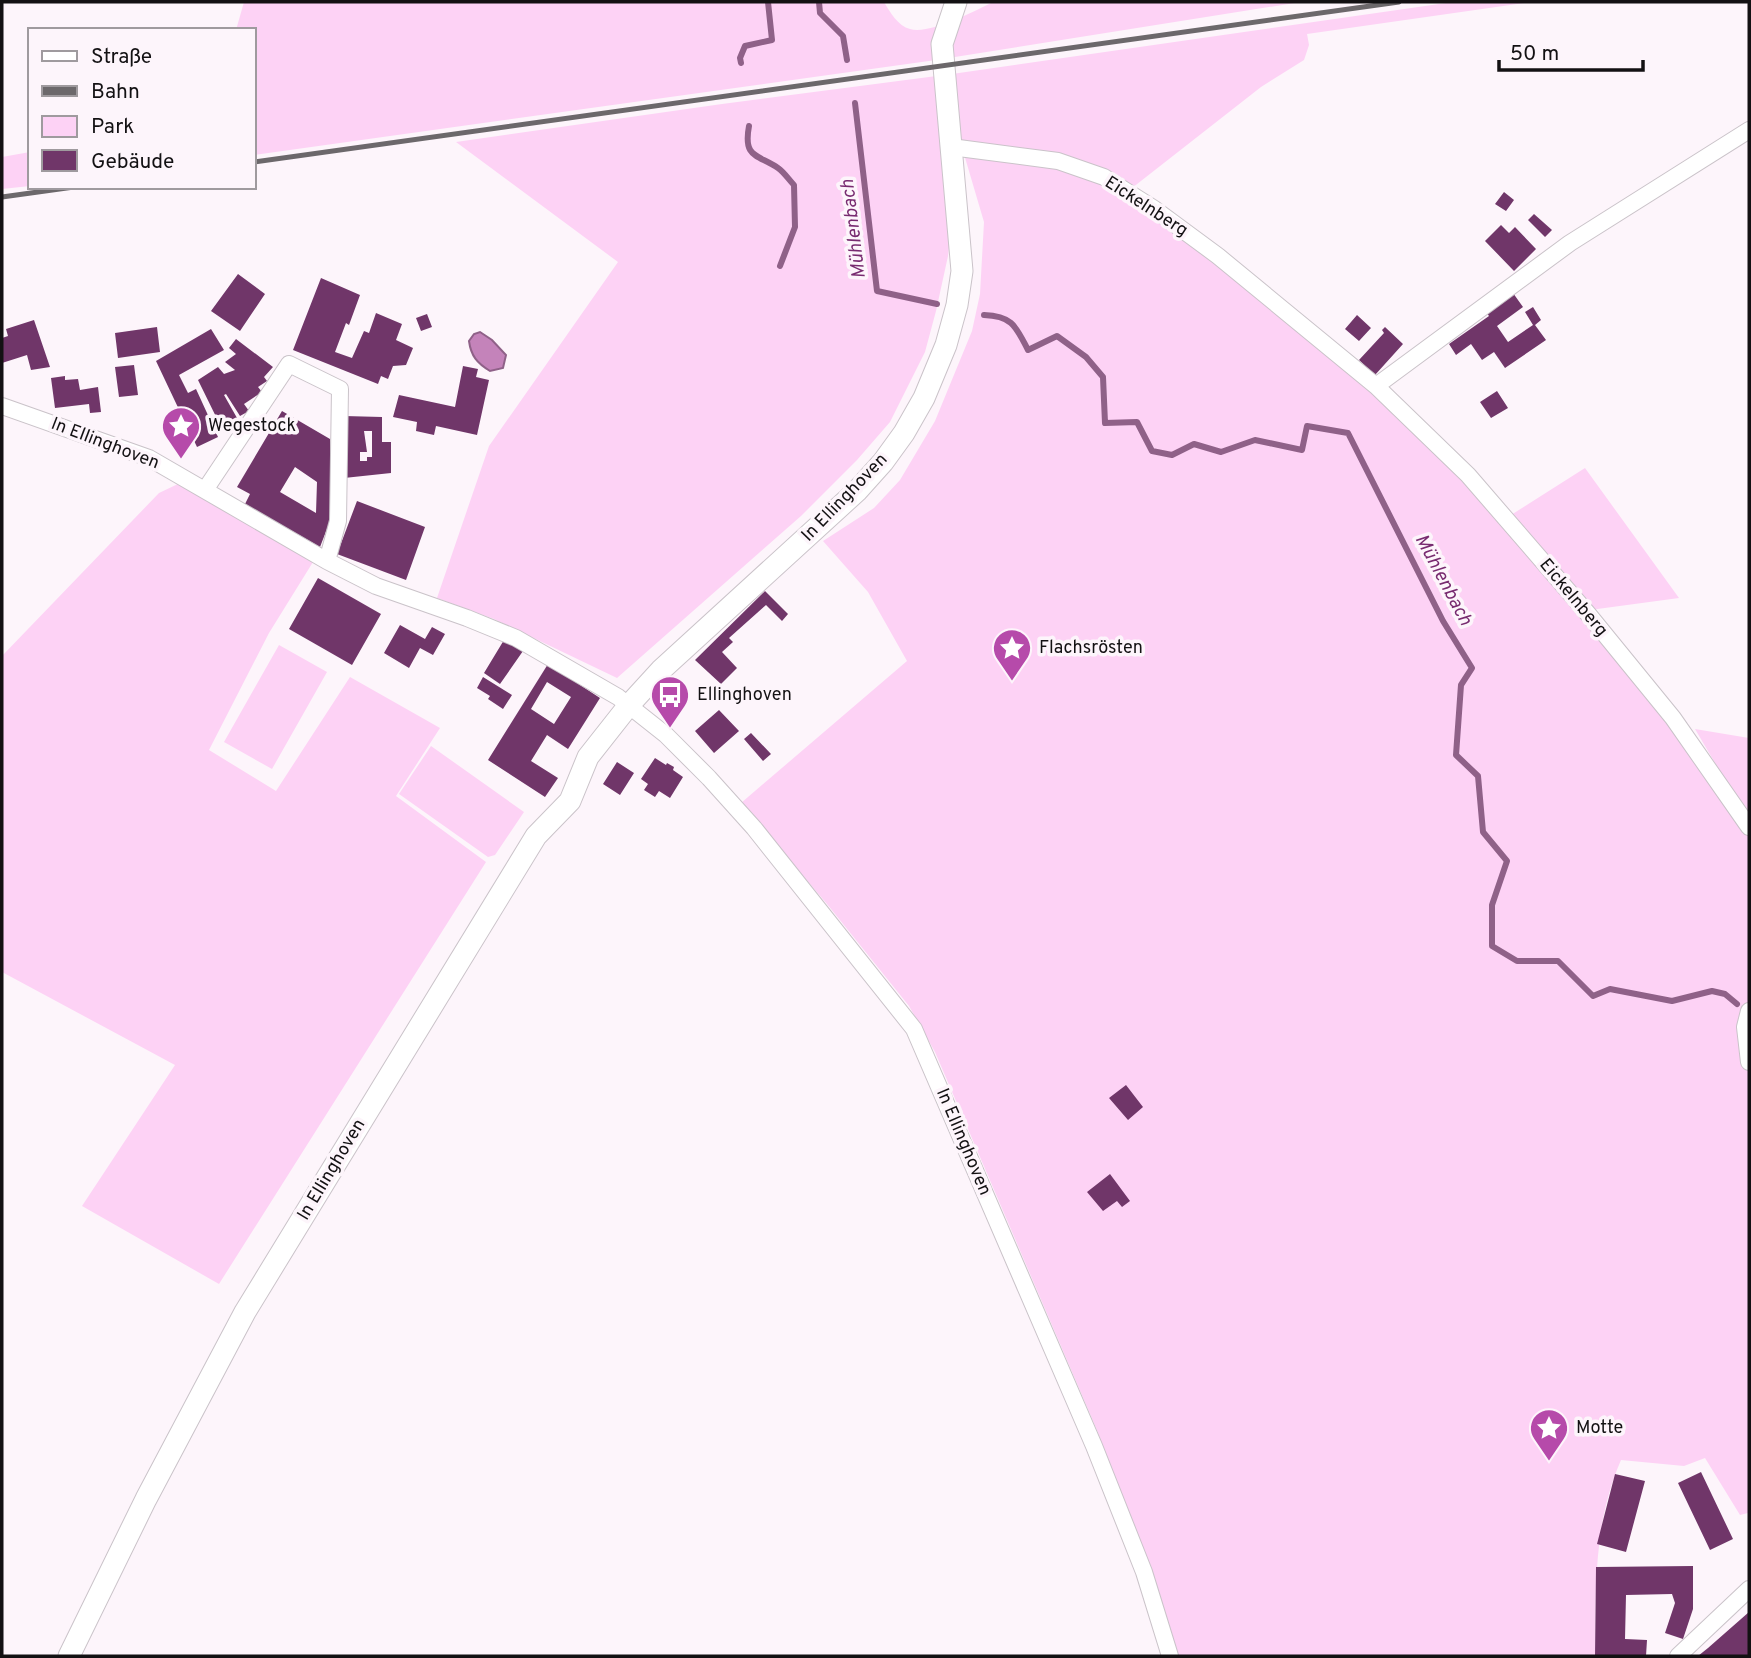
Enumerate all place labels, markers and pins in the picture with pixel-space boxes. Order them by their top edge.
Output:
place icon: Wegestock [160,405,202,460]
place label: Wegestock [208,415,296,438]
place icon: Flachsrösten [991,627,1033,682]
place label: Flachsrösten [1039,637,1143,660]
bus stop icon: Ellinghoven [649,674,691,729]
place label: Ellinghoven [697,684,792,707]
place icon: Motte [1528,1407,1570,1462]
place label: Motte [1576,1417,1623,1440]

